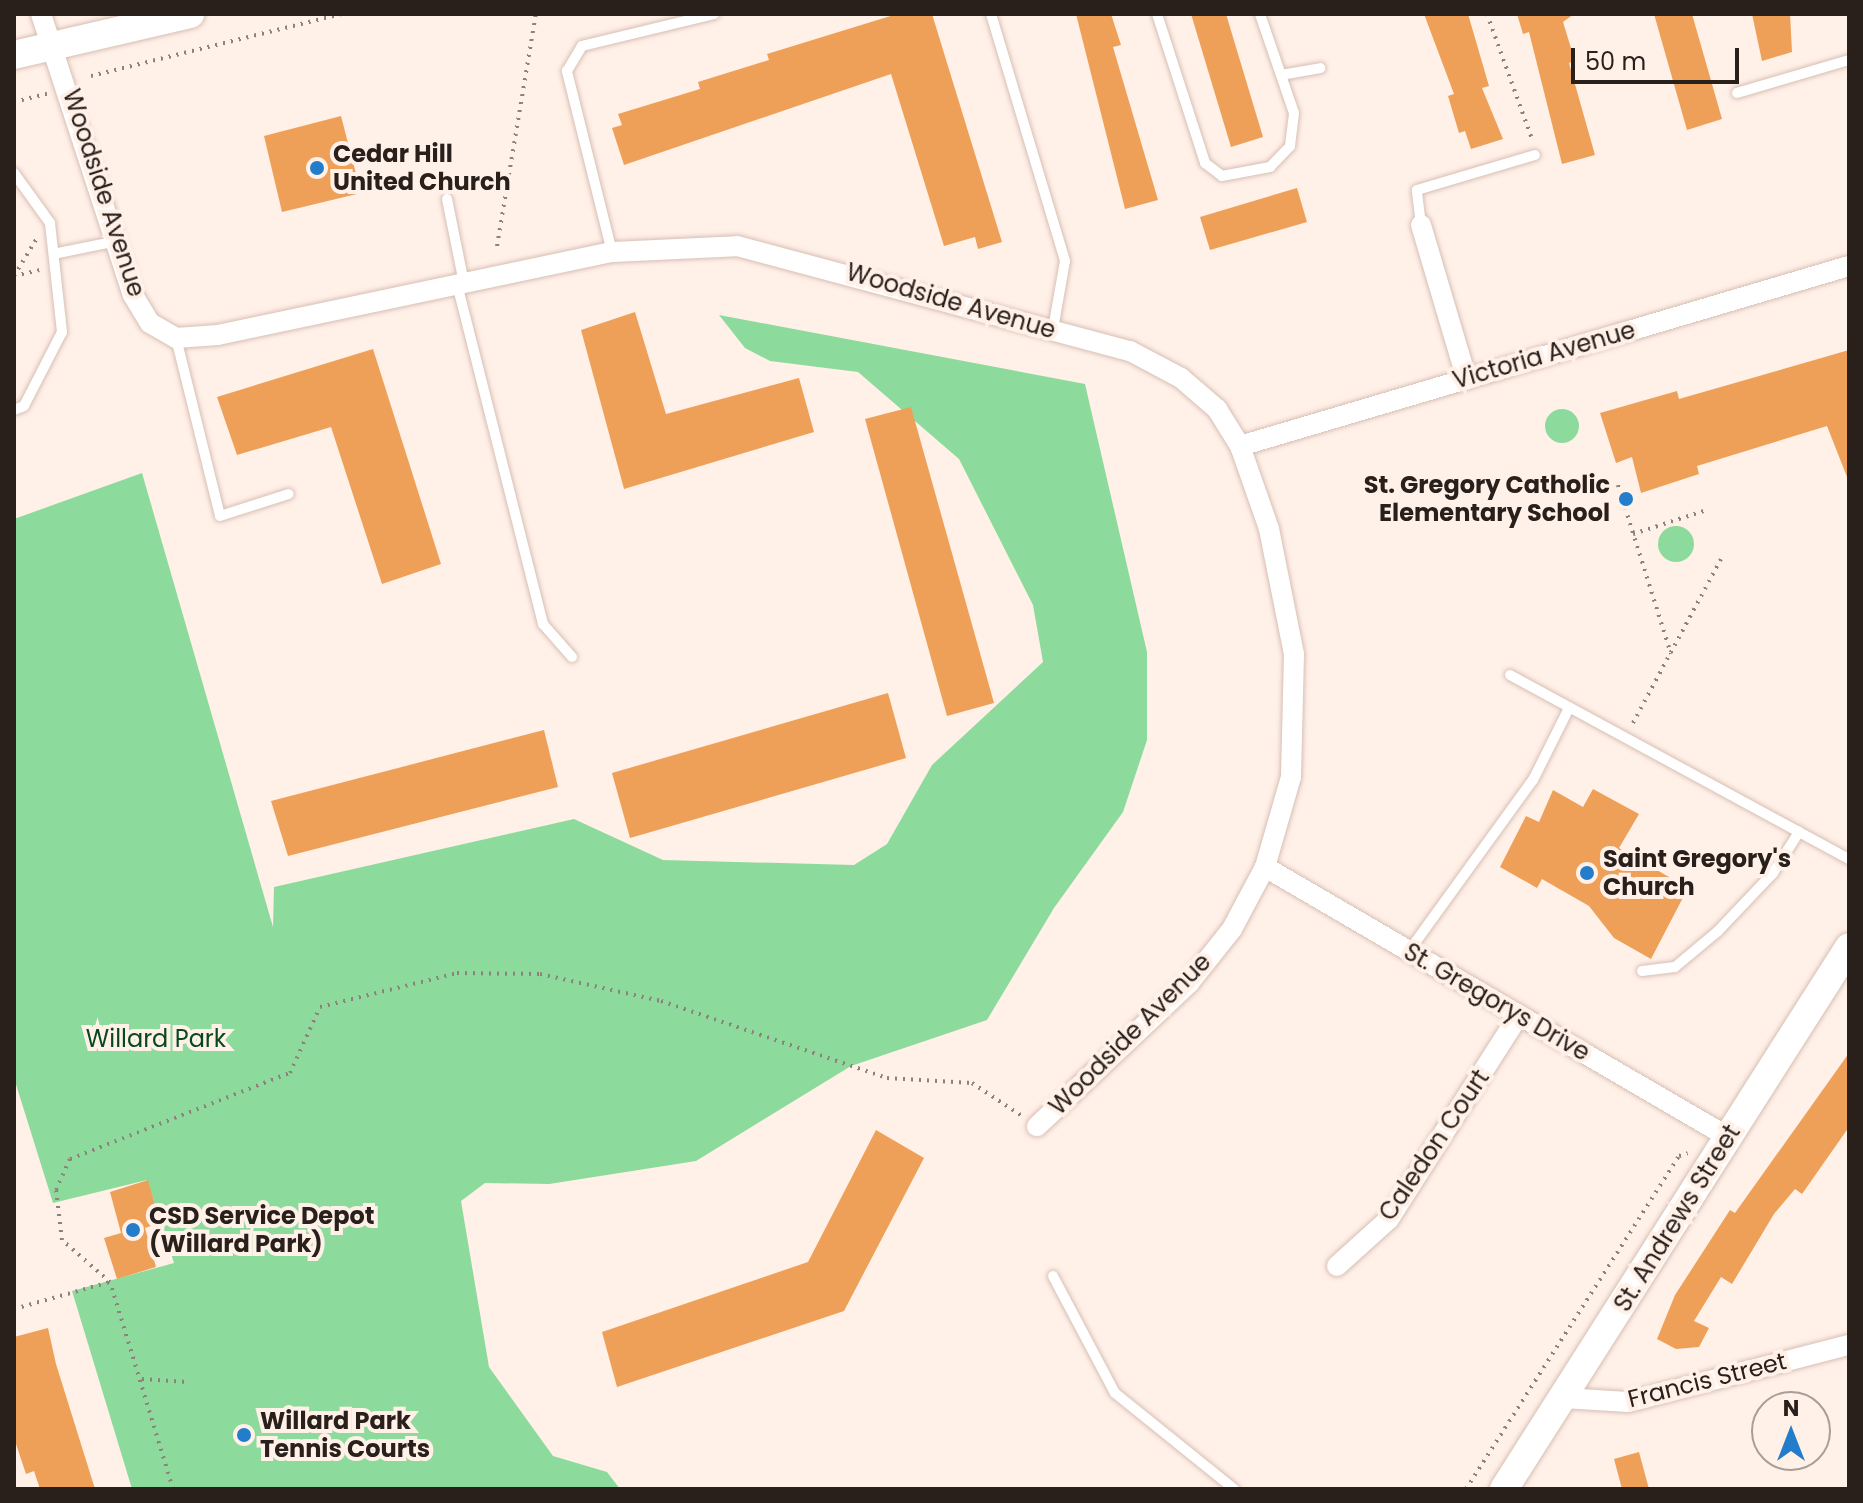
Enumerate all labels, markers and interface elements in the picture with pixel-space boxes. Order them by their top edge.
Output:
scale bar [1575,32,1743,82]
text: 50 m [1585,45,1646,78]
street label: Woodside Avenue [57,86,151,300]
place label: Cedar Hill United Church [333,140,511,196]
marker: Cedar Hill United Church [308,159,326,177]
street label: Woodside Avenue [843,257,1059,345]
street label: Victoria Avenue [1449,315,1639,395]
place label: St. Gregory Catholic Elementary School [1364,471,1610,527]
marker: St. Gregory Catholic Elementary School [1617,490,1635,508]
place label: Saint Gregory's Church [1603,845,1791,901]
marker: Saint Gregory's Church [1578,864,1596,882]
street label: St. Gregorys Drive [1399,937,1595,1067]
street label: Woodside Avenue [1043,947,1217,1121]
park label: Willard Park [86,1025,226,1053]
street label: Caledon Court [1373,1064,1495,1226]
street label: St. Andrews Street [1608,1119,1746,1317]
place label: CSD Service Depot (Willard Park) [149,1202,374,1258]
marker: CSD Service Depot (Willard Park) [124,1221,142,1239]
street label: Francis Street [1625,1346,1789,1414]
north arrow [1751,1391,1831,1471]
text: N [1783,1393,1799,1424]
place label: Willard Park Tennis Courts [260,1407,430,1463]
marker: Willard Park Tennis Courts [235,1426,253,1444]

